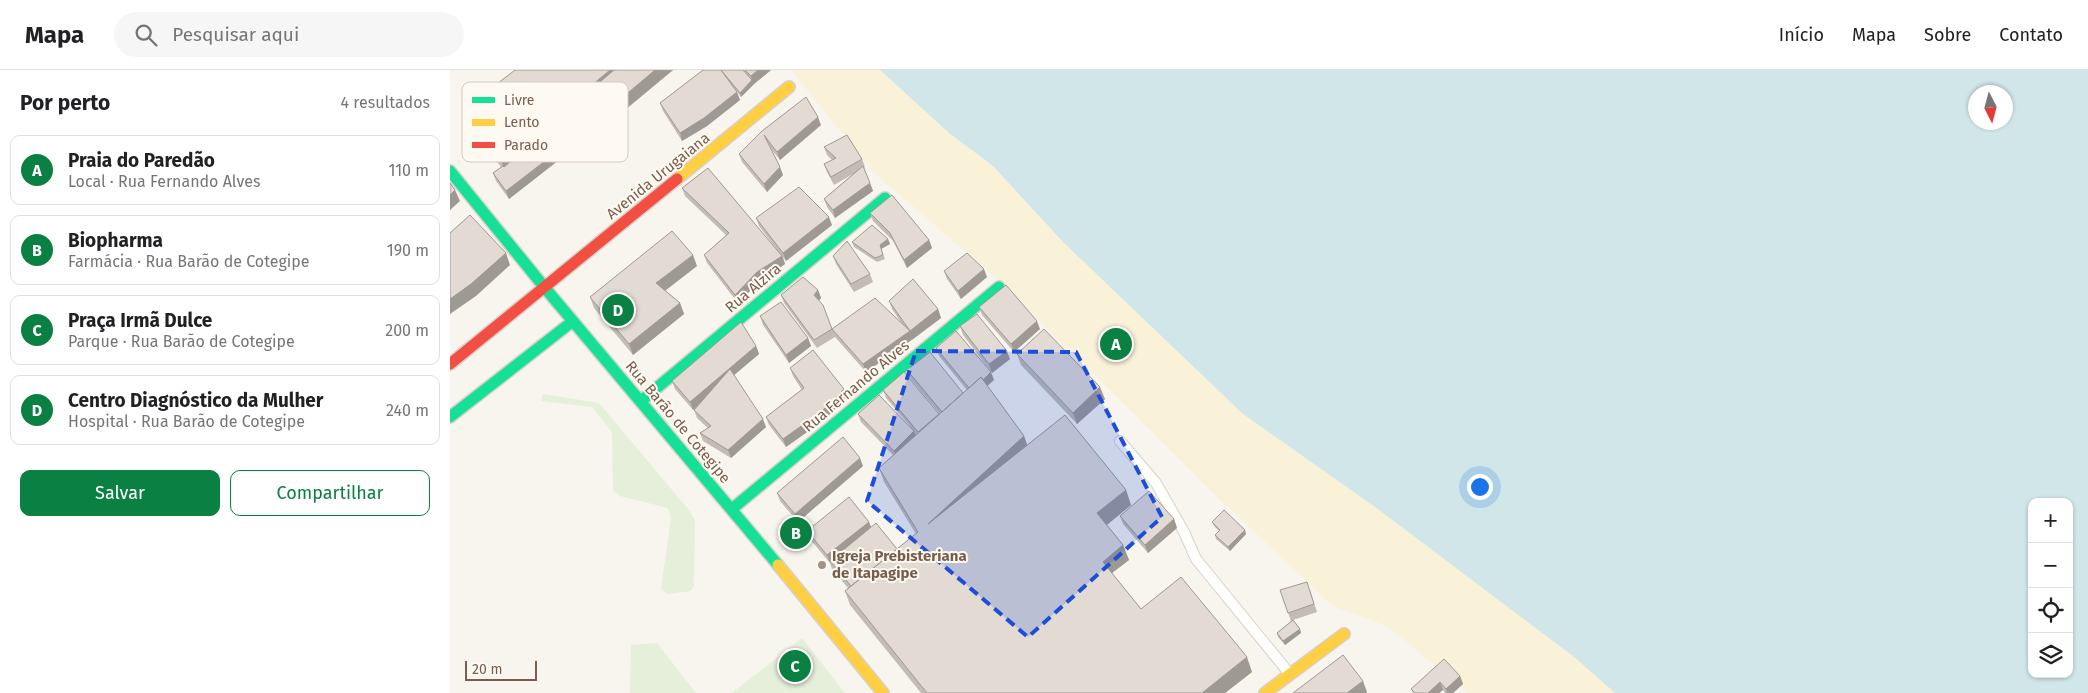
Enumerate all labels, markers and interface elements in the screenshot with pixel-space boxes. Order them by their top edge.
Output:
search box [114,12,464,57]
text: Mapa [25,21,84,49]
icon: search [132,21,160,49]
text: Pesquisar aqui [172,23,299,46]
text: Início [1779,24,1824,46]
text: Mapa [1852,24,1896,46]
text: Sobre [1924,24,1971,46]
text: Contato [1999,24,2063,46]
legend [462,82,628,162]
north arrow [1968,85,2013,130]
text: Por perto [20,90,110,116]
text: Livre [504,92,534,109]
text: 4 resultados [341,93,430,112]
text: Lento [504,114,539,131]
street label: Avenida Urugaiana [603,129,713,223]
text: Parado [504,137,548,154]
text: Praia do Paredão [68,149,215,172]
text: A [32,161,42,180]
text: 110 m [388,161,429,180]
text: Local · Rua Fernando Alves [68,172,260,191]
text: Biopharma [68,229,163,252]
text: B [32,241,42,260]
text: 190 m [387,241,429,260]
text: Farmácia · Rua Barão de Cotegipe [68,252,309,271]
street label: Rua Alzira [721,259,785,317]
pin: D [602,291,634,329]
text: Praça Irmã Dulce [68,309,212,332]
text: C [32,321,42,340]
text: 200 m [385,321,429,340]
pin: A [1100,325,1132,363]
text: Parque · Rua Barão de Cotegipe [68,332,295,351]
street label: Rua Fernando Alves [799,336,913,436]
street label: Rua Barão de Cotegipe [622,357,734,487]
text: Centro Diagnóstico da Mulher [68,389,323,412]
text: D [32,401,42,420]
text: 240 m [386,401,429,420]
text: Hospital · Rua Barão de Cotegipe [68,412,305,431]
button: Salvar [20,470,220,516]
button: Compartilhar [230,470,430,516]
your location [1467,474,1493,500]
map controls [2028,498,2073,678]
button: + [2028,498,2073,543]
pin: B [780,514,812,552]
button: − [2028,543,2073,588]
place label: Igreja Prebisteriana de Itapagipe [832,547,967,582]
marker: Igreja Prebisteriana de Itapagipe [816,559,828,571]
button: locate [2028,588,2073,633]
button: layers [2028,633,2073,678]
pin: C [779,647,811,685]
scale bar [465,658,538,681]
text: 20 m [472,661,502,678]

